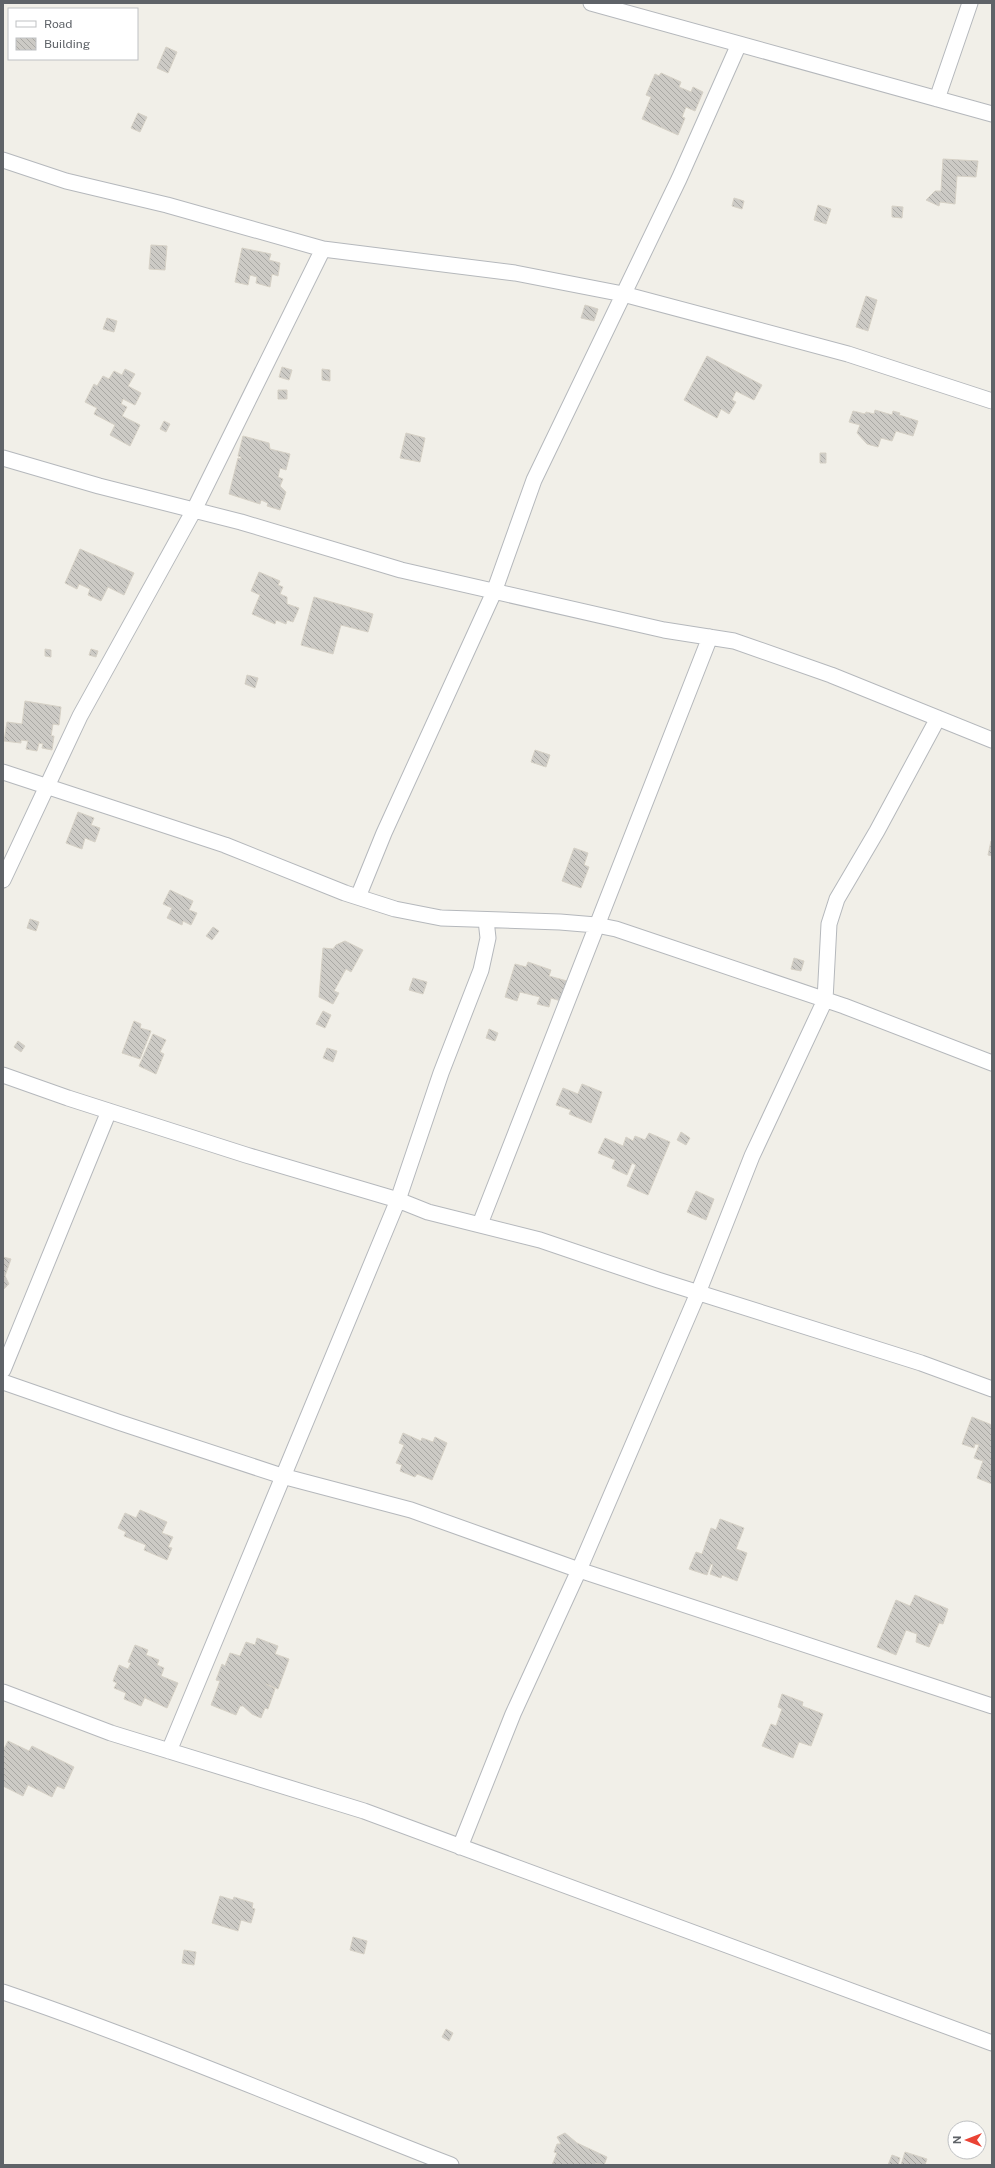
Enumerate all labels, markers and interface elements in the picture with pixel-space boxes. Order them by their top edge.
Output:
legend [8,8,138,60]
text: Road [44,17,72,31]
text: Building [44,37,90,51]
north arrow [947,2120,987,2160]
text: N [951,2136,963,2144]

